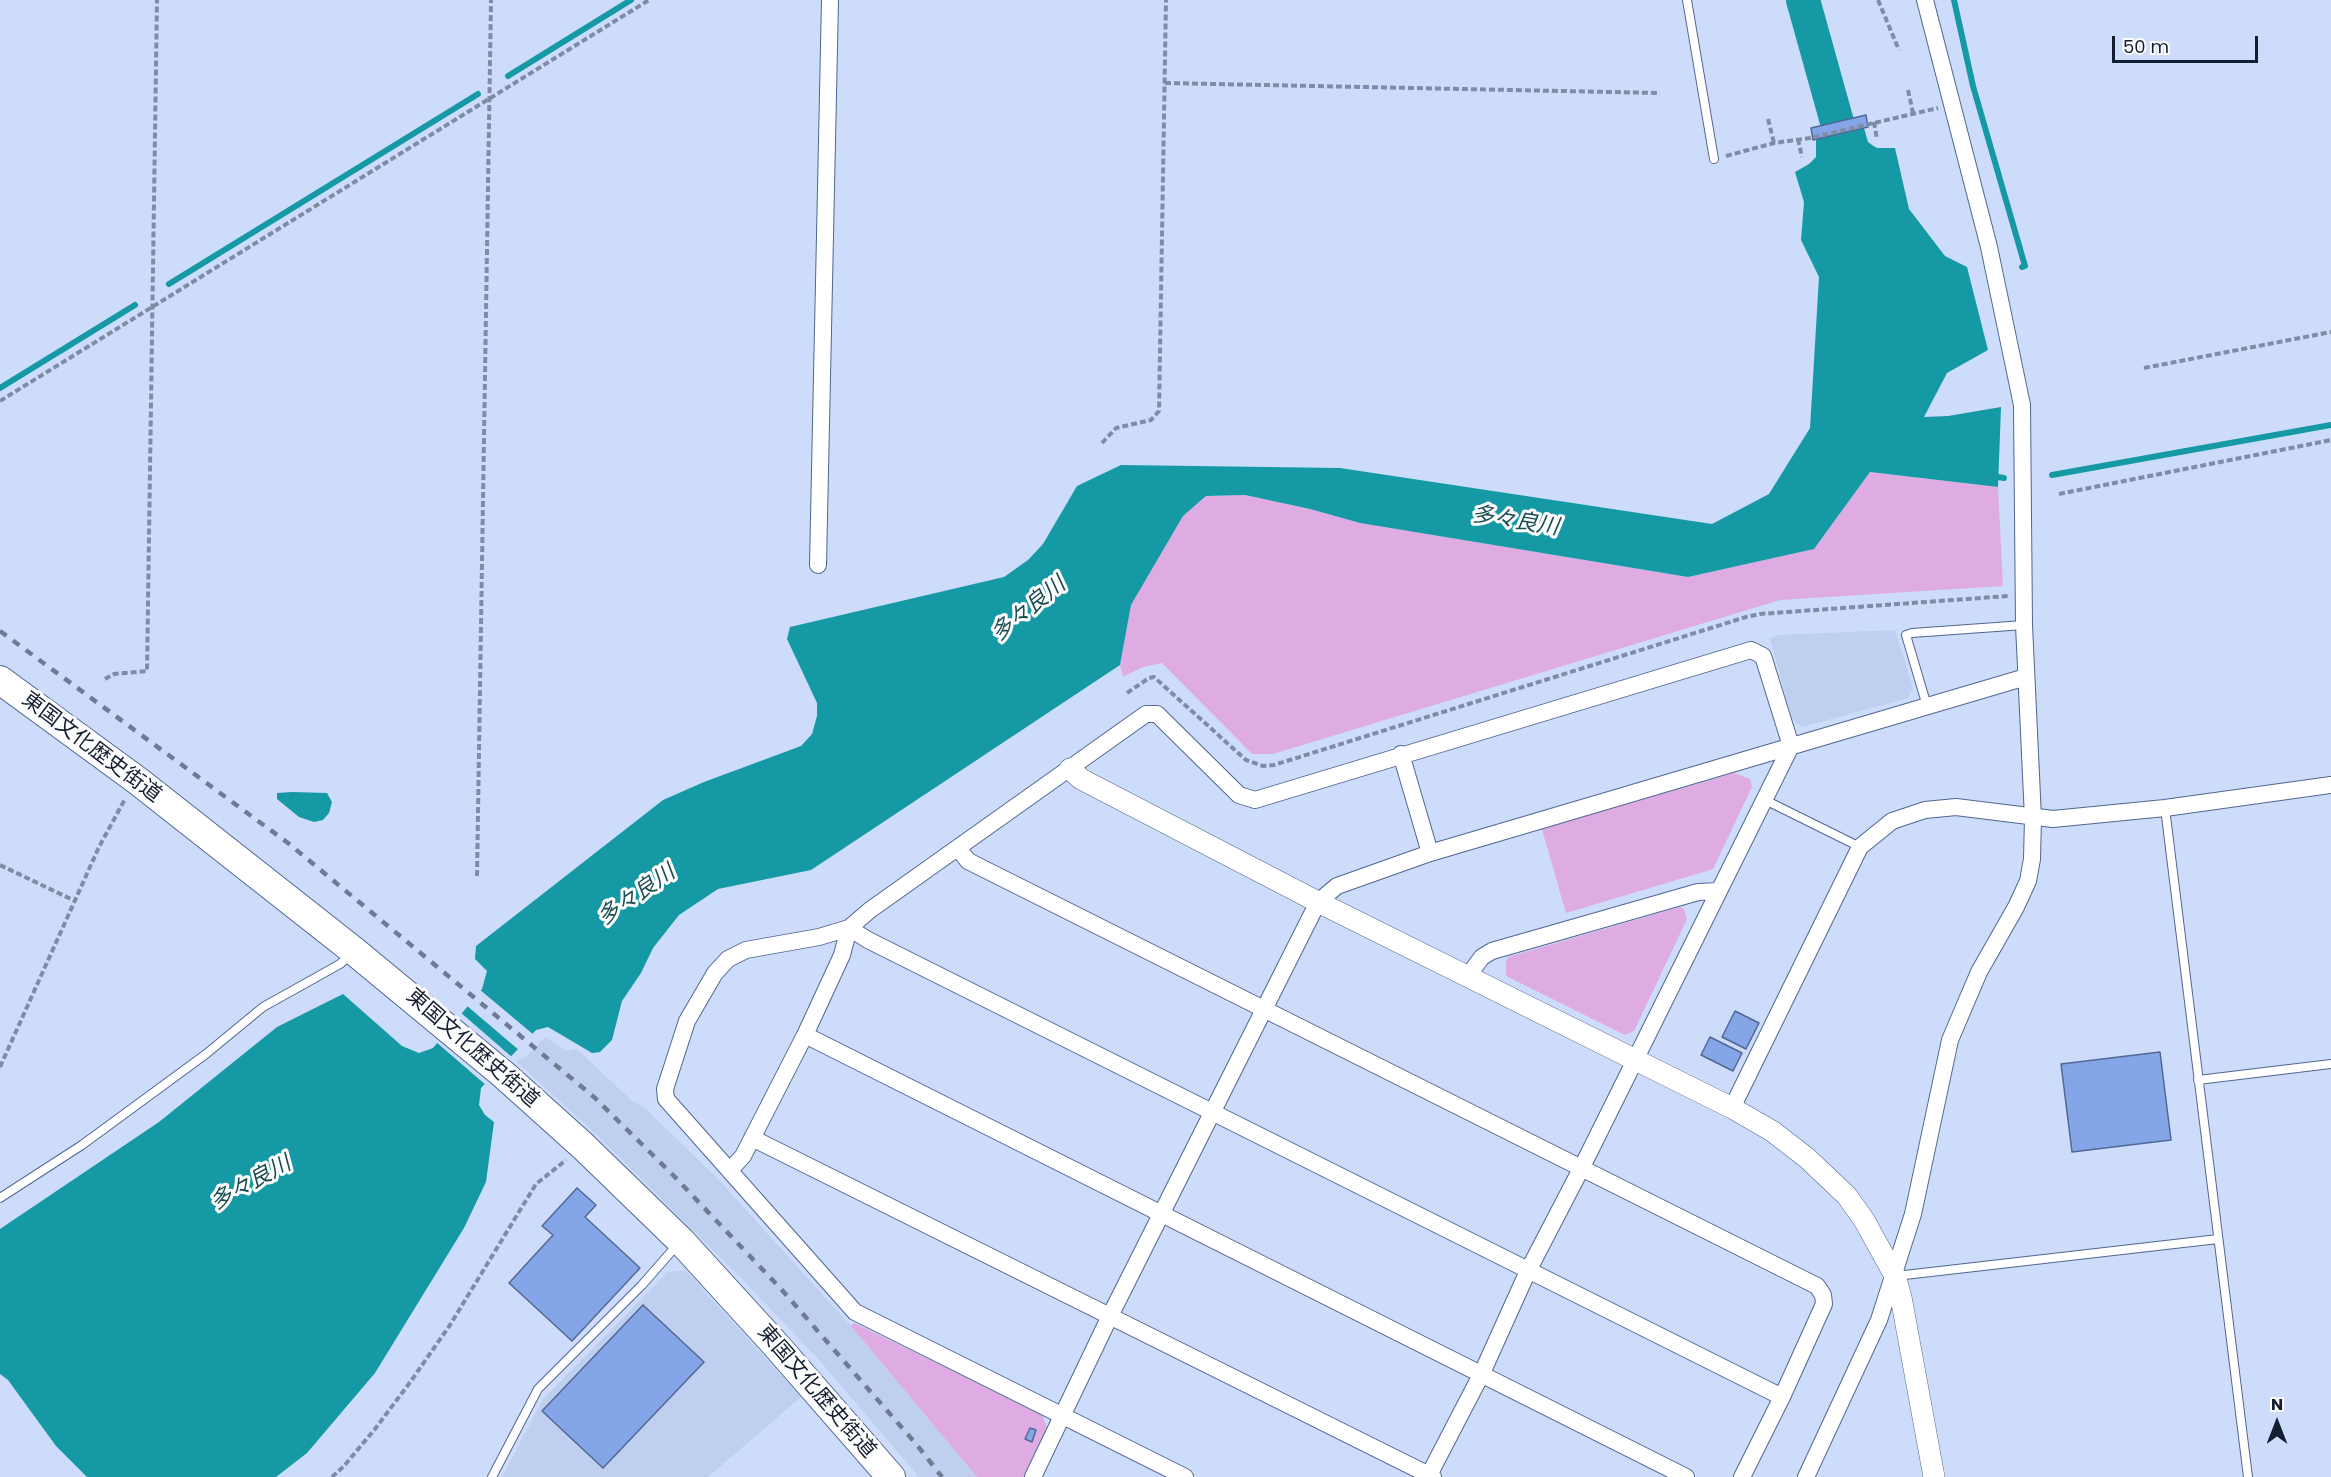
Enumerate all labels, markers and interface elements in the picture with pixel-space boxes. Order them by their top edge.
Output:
scale bar [2115,24,2260,62]
text: 50 m [2123,34,2169,59]
water label: 多々良川 [1469,502,1561,542]
water label: 多々良川 [986,572,1072,648]
street label: 東国文化歴史街道 [16,687,166,809]
water label: 多々良川 [593,860,681,932]
street label: 東国文化歴史街道 [400,984,544,1114]
water label: 多々良川 [206,1151,296,1217]
street label: 東国文化歴史街道 [751,1320,881,1464]
north arrow [2247,1393,2307,1453]
text: N [2271,1393,2283,1416]

